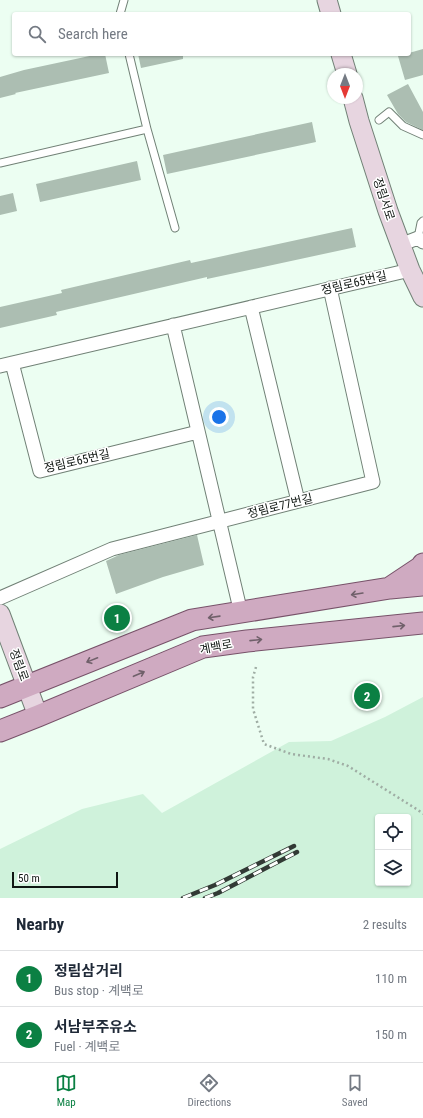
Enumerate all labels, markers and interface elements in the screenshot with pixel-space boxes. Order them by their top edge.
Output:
search box [12,12,411,56]
icon: search [26,23,48,45]
text: Search here [58,25,128,43]
north arrow [327,68,363,104]
street label: 정림서로 [371,176,397,222]
street label: 정림로65번길 [320,269,388,297]
your location [209,407,229,427]
street label: 정림로65번길 [43,447,111,475]
street label: 정림로77번길 [246,491,314,521]
one-way arrow [351,590,364,598]
pin: 1 [104,603,130,633]
one-way arrow [208,613,221,621]
one-way arrow [392,622,405,630]
street label: 계백로 [198,637,234,657]
one-way arrow [249,637,262,644]
street label: 정림로 [7,647,31,683]
one-way arrow [87,656,99,664]
one-way arrow [132,670,144,677]
pin: 2 [354,681,380,711]
map controls [375,814,411,886]
button: locate [375,814,411,850]
button: layers [375,850,411,886]
scale bar [12,870,118,889]
text: 50 m [18,872,40,885]
text: Nearby [16,914,64,934]
text: 2 results [363,917,407,932]
text: 정림삼거리 [54,962,123,980]
text: 1 [26,971,32,986]
text: 110 m [375,971,407,986]
text: Bus stop · 계백로 [54,983,144,998]
text: 서남부주유소 [54,1018,137,1036]
text: 2 [26,1027,32,1042]
text: 150 m [375,1027,407,1042]
text: Fuel · 계백로 [54,1039,121,1054]
tab: Map [55,1072,77,1109]
tab: Directions [187,1072,231,1109]
tab: Saved [342,1072,368,1109]

